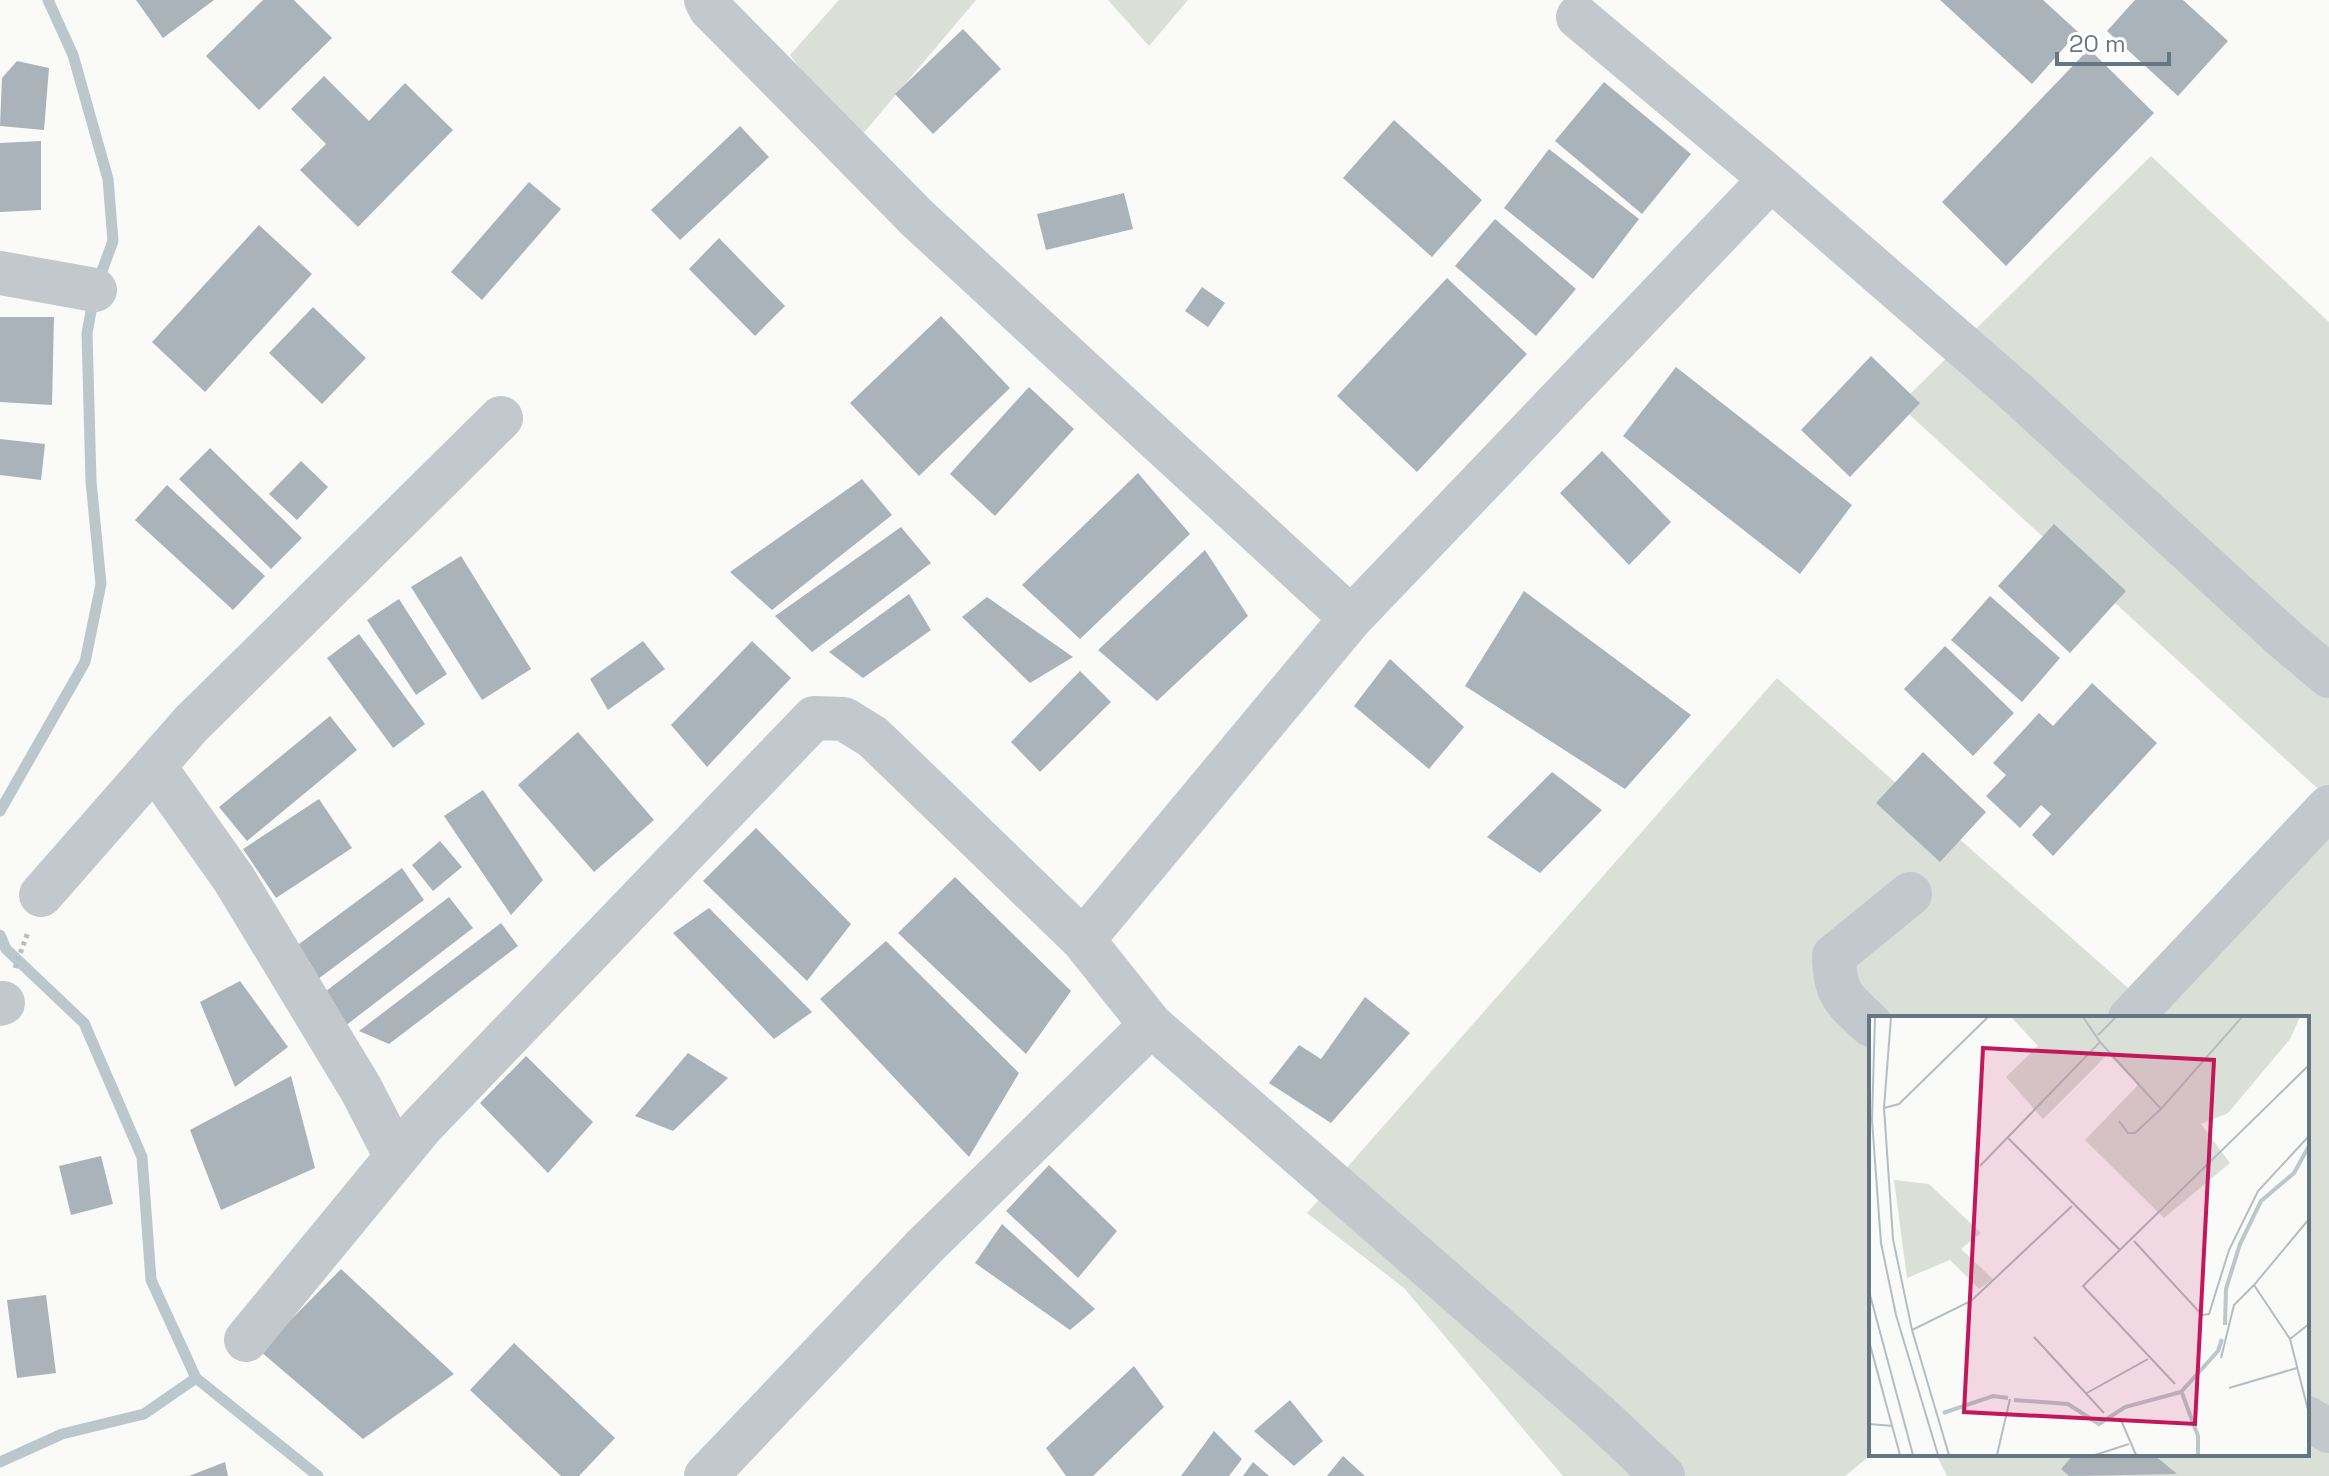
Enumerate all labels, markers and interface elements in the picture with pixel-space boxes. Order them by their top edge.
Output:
scale bar [2057,16,2169,66]
text: 20 m [2069,28,2126,59]
inset map [1869,1016,2309,1456]

